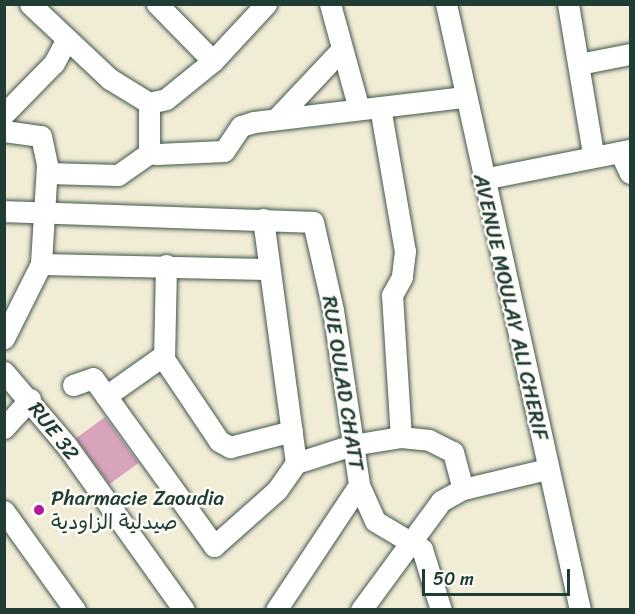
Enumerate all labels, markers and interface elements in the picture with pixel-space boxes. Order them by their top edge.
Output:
street label: AVENUE MOULAY ALI CHERIF [468,171,554,443]
street label: RUE OULAD CHATT [317,294,369,472]
street label: RUE 32 [23,397,85,465]
place label: Pharmacie Zaoudia صيدلية الزاودية [51,485,224,535]
marker: Pharmacie Zaoudia صيدلية الزاودية [32,503,46,517]
scale bar [425,557,574,595]
text: 50 m [433,563,474,595]

